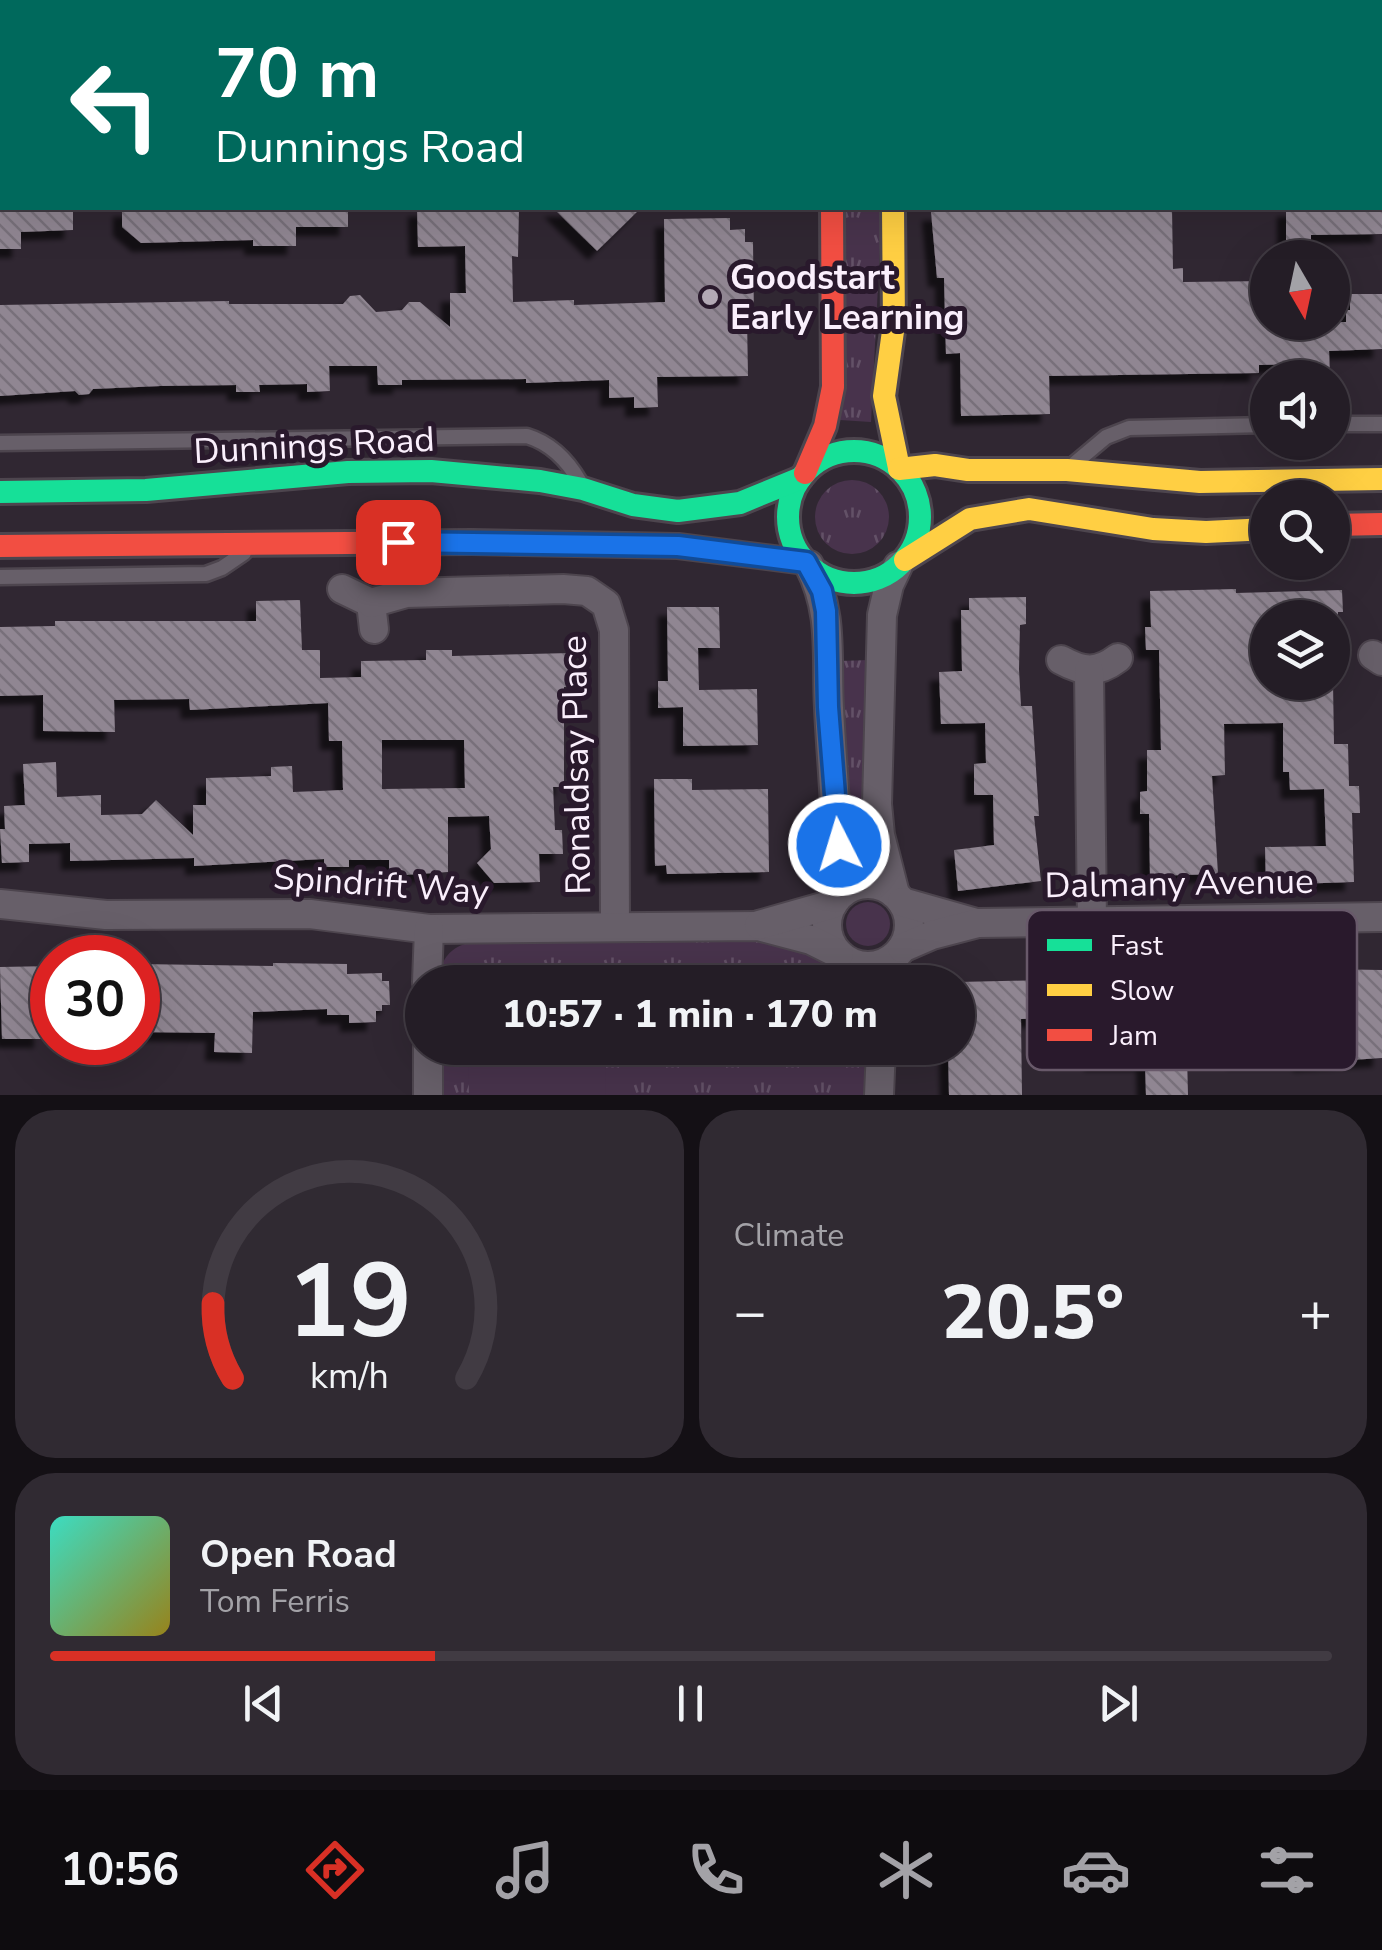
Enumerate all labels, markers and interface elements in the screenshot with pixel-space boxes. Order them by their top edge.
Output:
text: 70 m [215,26,379,122]
icon: left [50,40,180,170]
text: Dunnings Road [215,117,525,178]
north arrow [1250,240,1350,340]
map controls [1250,240,1350,700]
place label: Goodstart Early Learning [730,254,965,341]
marker: Goodstart Early Learning [699,286,721,308]
button: sound [1250,360,1350,460]
street label: Dunnings Road [192,416,436,475]
button: search [1250,480,1350,580]
pin [356,500,441,585]
icon: arrive [371,515,426,570]
button: layers [1250,600,1350,700]
street label: Ronaldsay Place [551,635,602,895]
position arrow [787,793,891,897]
street label: Spindrift Way [272,854,490,915]
street label: Dalmany Avenue [1044,858,1314,909]
legend [1027,910,1357,1070]
text: Fast [1110,927,1163,965]
speed limit sign: 30 [30,935,160,1065]
text: Slow [1110,972,1174,1010]
text: 10:57 · 1 min · 170 m [502,989,878,1040]
text: Jam [1109,1017,1158,1055]
text: Climate [734,1214,844,1257]
text: 19 [287,1231,412,1373]
text: 20.5° [941,1262,1124,1364]
text: − [734,1275,767,1350]
text: + [1299,1275,1332,1350]
text: km/h [310,1352,389,1401]
text: Open Road [200,1529,397,1580]
text: Tom Ferris [200,1580,350,1623]
icon: previous [236,1676,291,1731]
icon: pause [663,1676,718,1731]
icon: next [1091,1676,1146,1731]
icon: directions [300,1835,370,1905]
icon: music [490,1835,560,1905]
icon: phone [681,1835,751,1905]
icon: climate [871,1835,941,1905]
icon: car [1061,1835,1131,1905]
icon: filters [1252,1835,1322,1905]
text: 10:56 [60,1840,179,1901]

